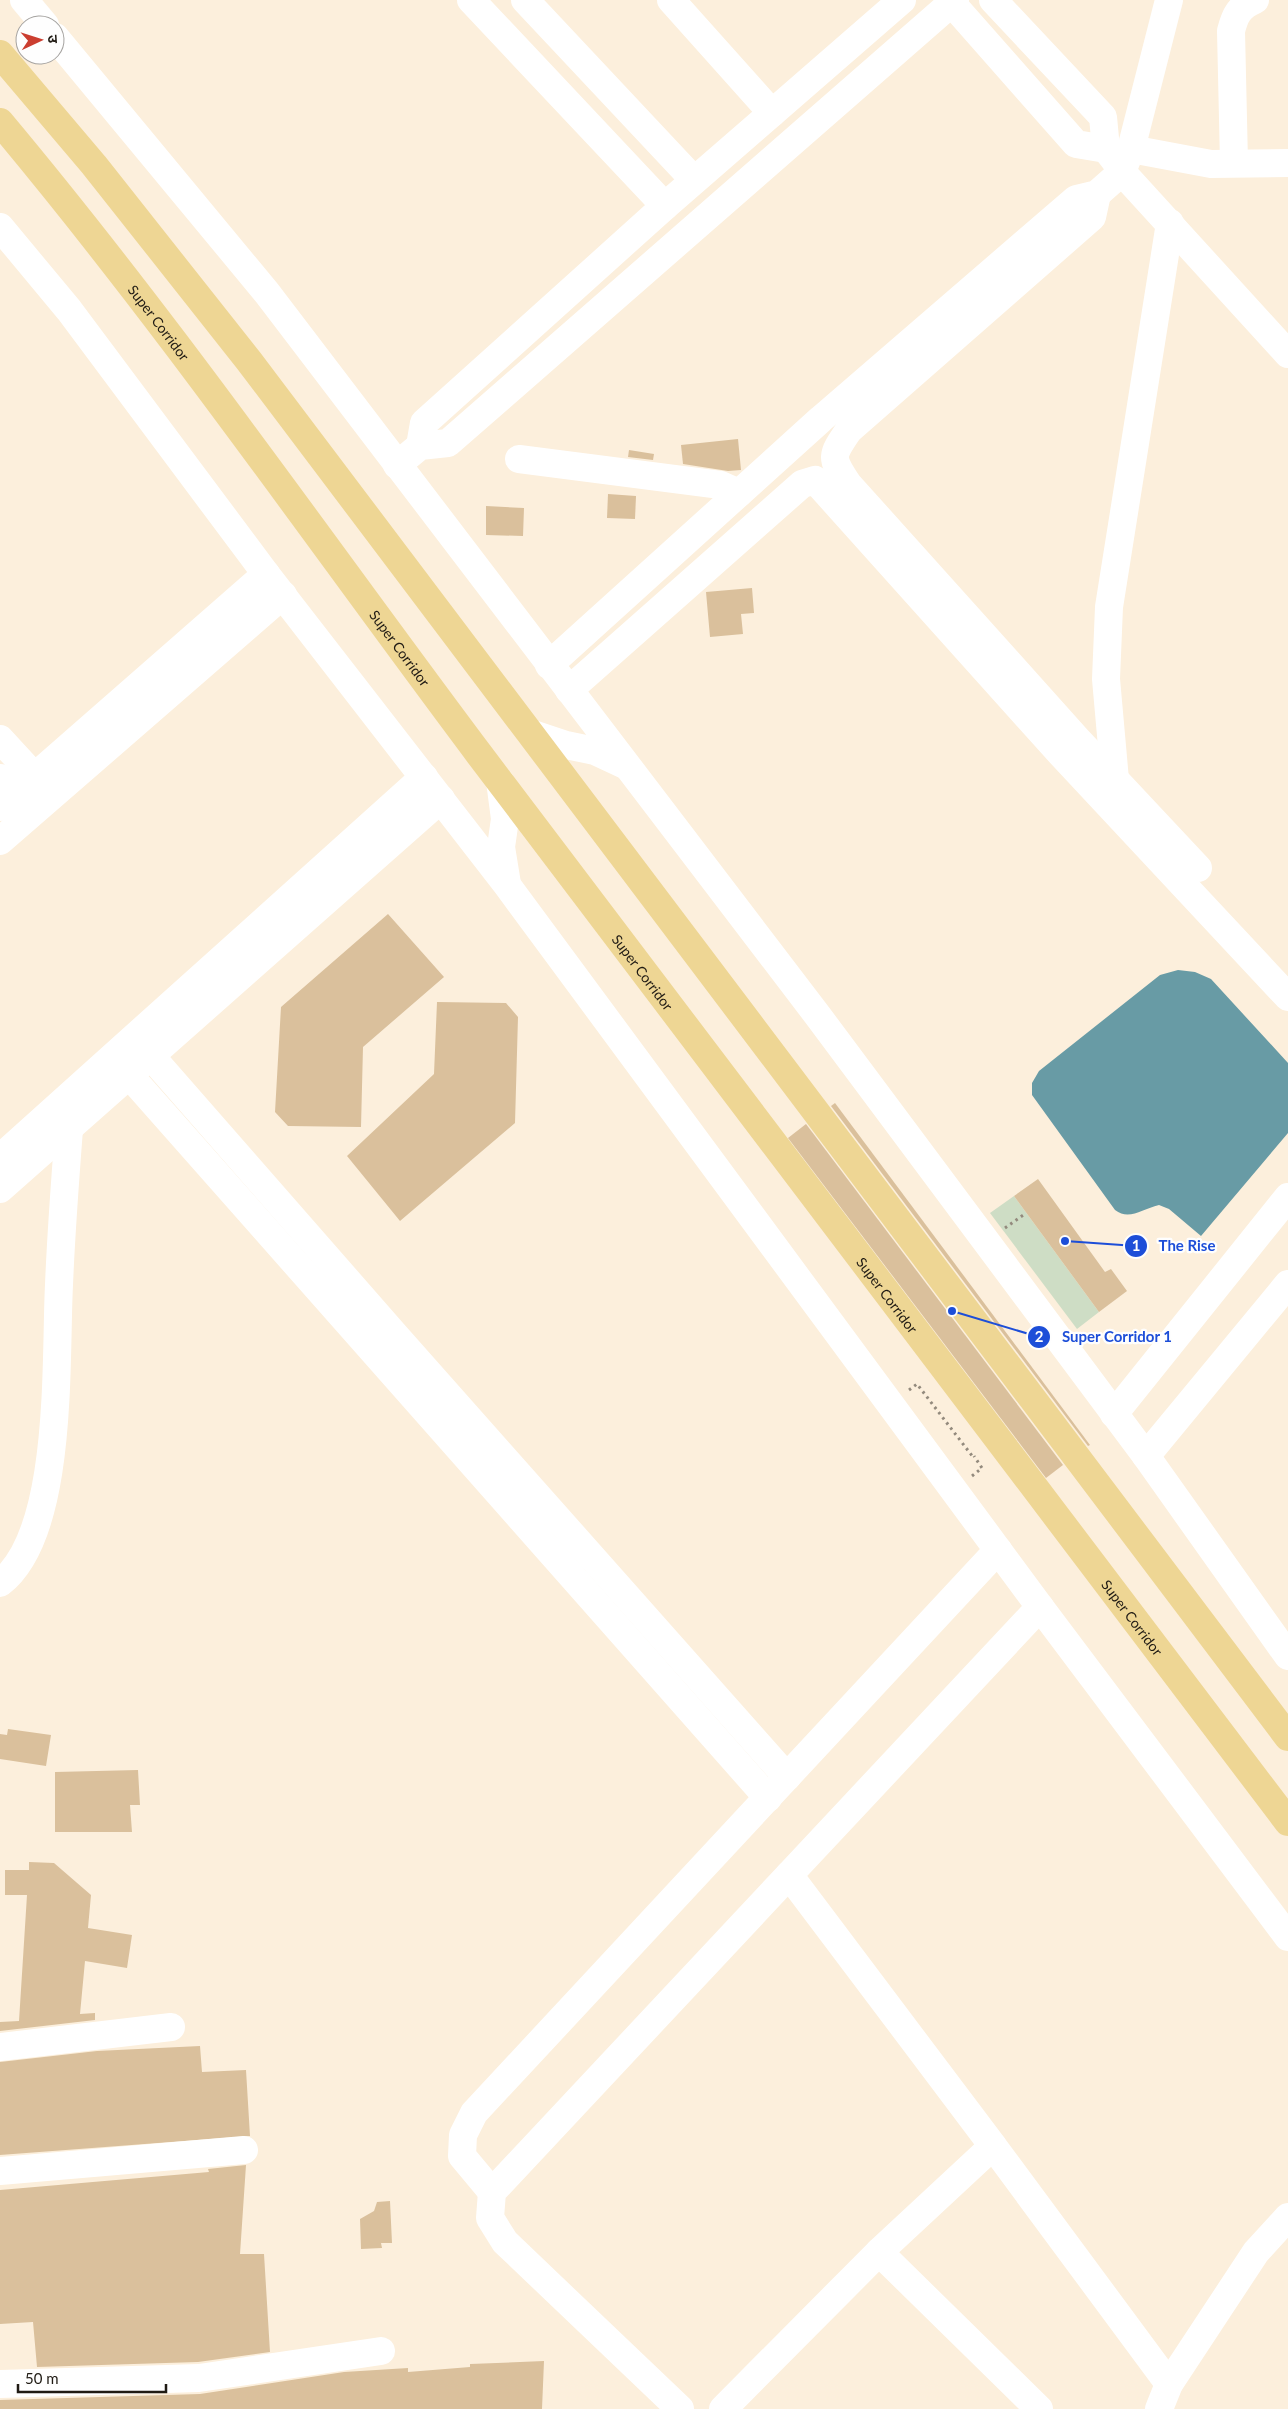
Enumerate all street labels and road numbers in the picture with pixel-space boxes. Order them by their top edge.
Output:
street label: Super Corridor [125,281,194,364]
street label: Super Corridor [367,606,434,689]
street label: Super Corridor [609,931,677,1013]
street label: Super Corridor [853,1254,922,1336]
street label: Super Corridor [1098,1576,1167,1659]

